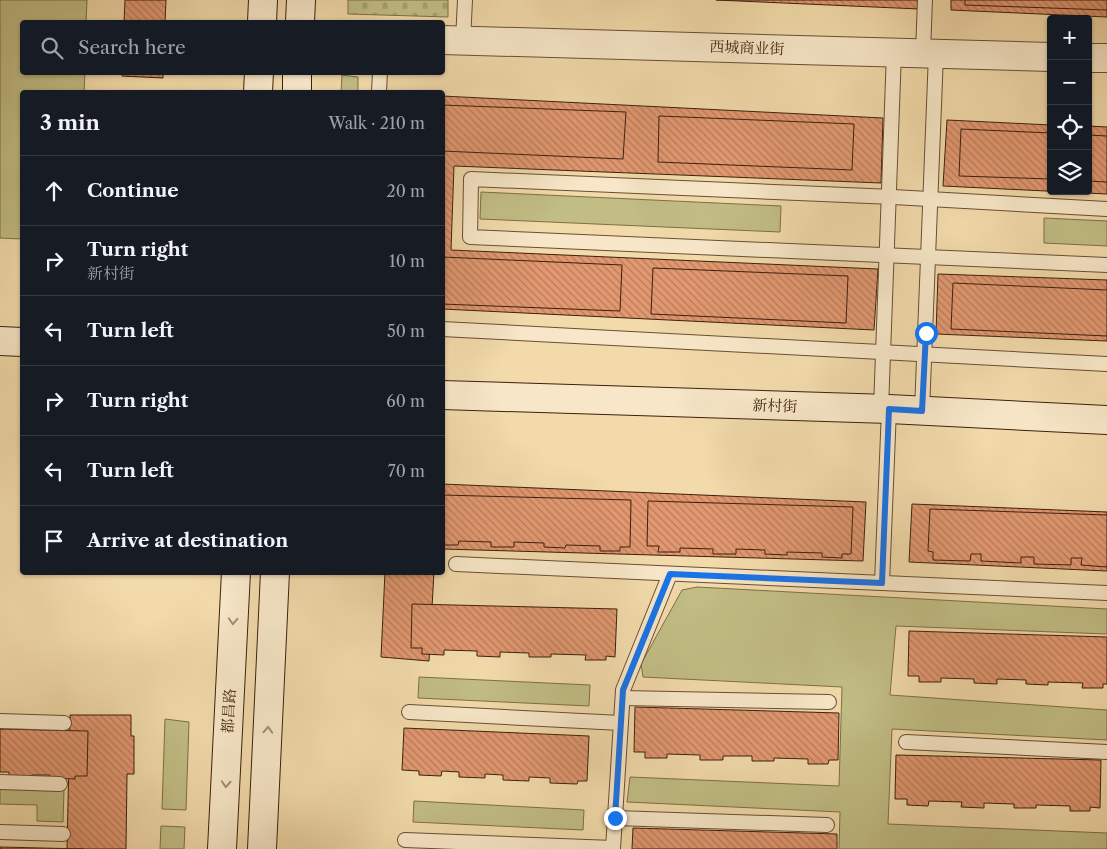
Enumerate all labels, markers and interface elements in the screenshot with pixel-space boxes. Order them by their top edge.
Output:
map controls [1047,15,1092,195]
button: + [1047,15,1092,60]
search box [20,20,445,75]
icon: search [38,34,66,62]
text: Search here [78,36,186,59]
street label: 西城商业街 [709,37,785,58]
button: − [1047,60,1092,105]
button: locate [1047,105,1092,150]
text: 3 min [40,110,100,135]
text: Walk · 210 m [329,113,425,133]
button: layers [1047,150,1092,195]
icon: ahead [40,177,68,205]
text: Continue [87,179,179,202]
text: 20 m [386,181,425,201]
text: Turn right [87,238,188,261]
icon: right [40,247,68,275]
text: 10 m [389,251,425,271]
text: 新村街 [87,263,135,283]
icon: left [40,317,68,345]
text: Turn left [87,319,174,342]
text: 50 m [387,321,425,341]
route start [915,322,938,345]
icon: right [40,387,68,415]
text: Turn right [87,389,188,412]
text: 60 m [386,391,425,411]
street label: 新村街 [752,395,798,416]
icon: left [40,457,68,485]
text: Turn left [87,459,174,482]
text: 70 m [388,461,425,481]
icon: arrive [40,527,68,555]
text: Arrive at destination [87,529,288,552]
one-way arrow [228,617,239,625]
street label: 都昌路 [218,688,239,734]
one-way arrow [262,726,273,734]
one-way arrow [220,780,231,788]
route end [604,807,627,830]

